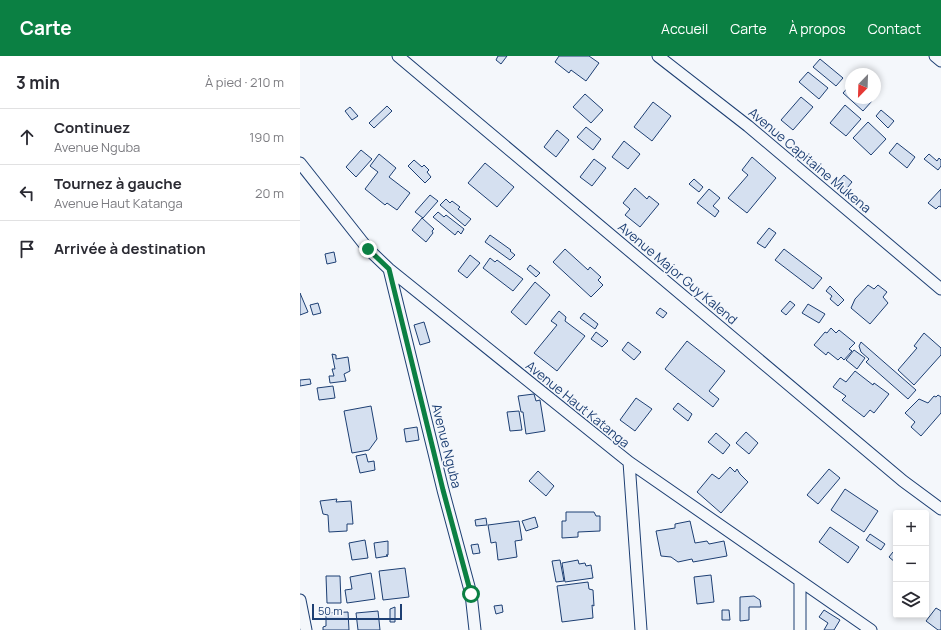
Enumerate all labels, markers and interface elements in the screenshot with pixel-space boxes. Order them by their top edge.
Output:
text: Carte [20,15,72,41]
text: Accueil [661,19,708,38]
text: Carte [730,19,767,38]
text: À propos [789,19,846,38]
text: Contact [868,19,921,38]
north arrow [845,68,881,104]
text: 3 min [16,71,60,94]
text: À pied · 210 m [205,73,284,91]
street label: Avenue Capitaine Mukena [745,103,875,217]
text: Continuez [54,117,130,138]
icon: ahead [16,126,38,148]
text: 190 m [249,128,284,146]
text: Avenue Nguba [54,138,140,156]
text: Tournez à gauche [54,173,182,194]
icon: left [16,182,38,204]
text: 20 m [255,184,284,202]
text: Avenue Haut Katanga [54,194,183,212]
street label: Avenue Major Guy Kalend [615,218,741,328]
icon: arrive [16,238,38,260]
text: Arrivée à destination [54,238,206,259]
route end [359,240,377,258]
street label: Avenue Haut Katanga [522,356,634,452]
street label: Avenue Nguba [428,402,466,490]
map controls [893,510,929,618]
button: + [893,510,929,546]
button: − [893,546,929,582]
button: layers [893,582,929,618]
route start [462,585,480,603]
scale bar [312,602,402,621]
text: 50 m [318,603,343,618]

